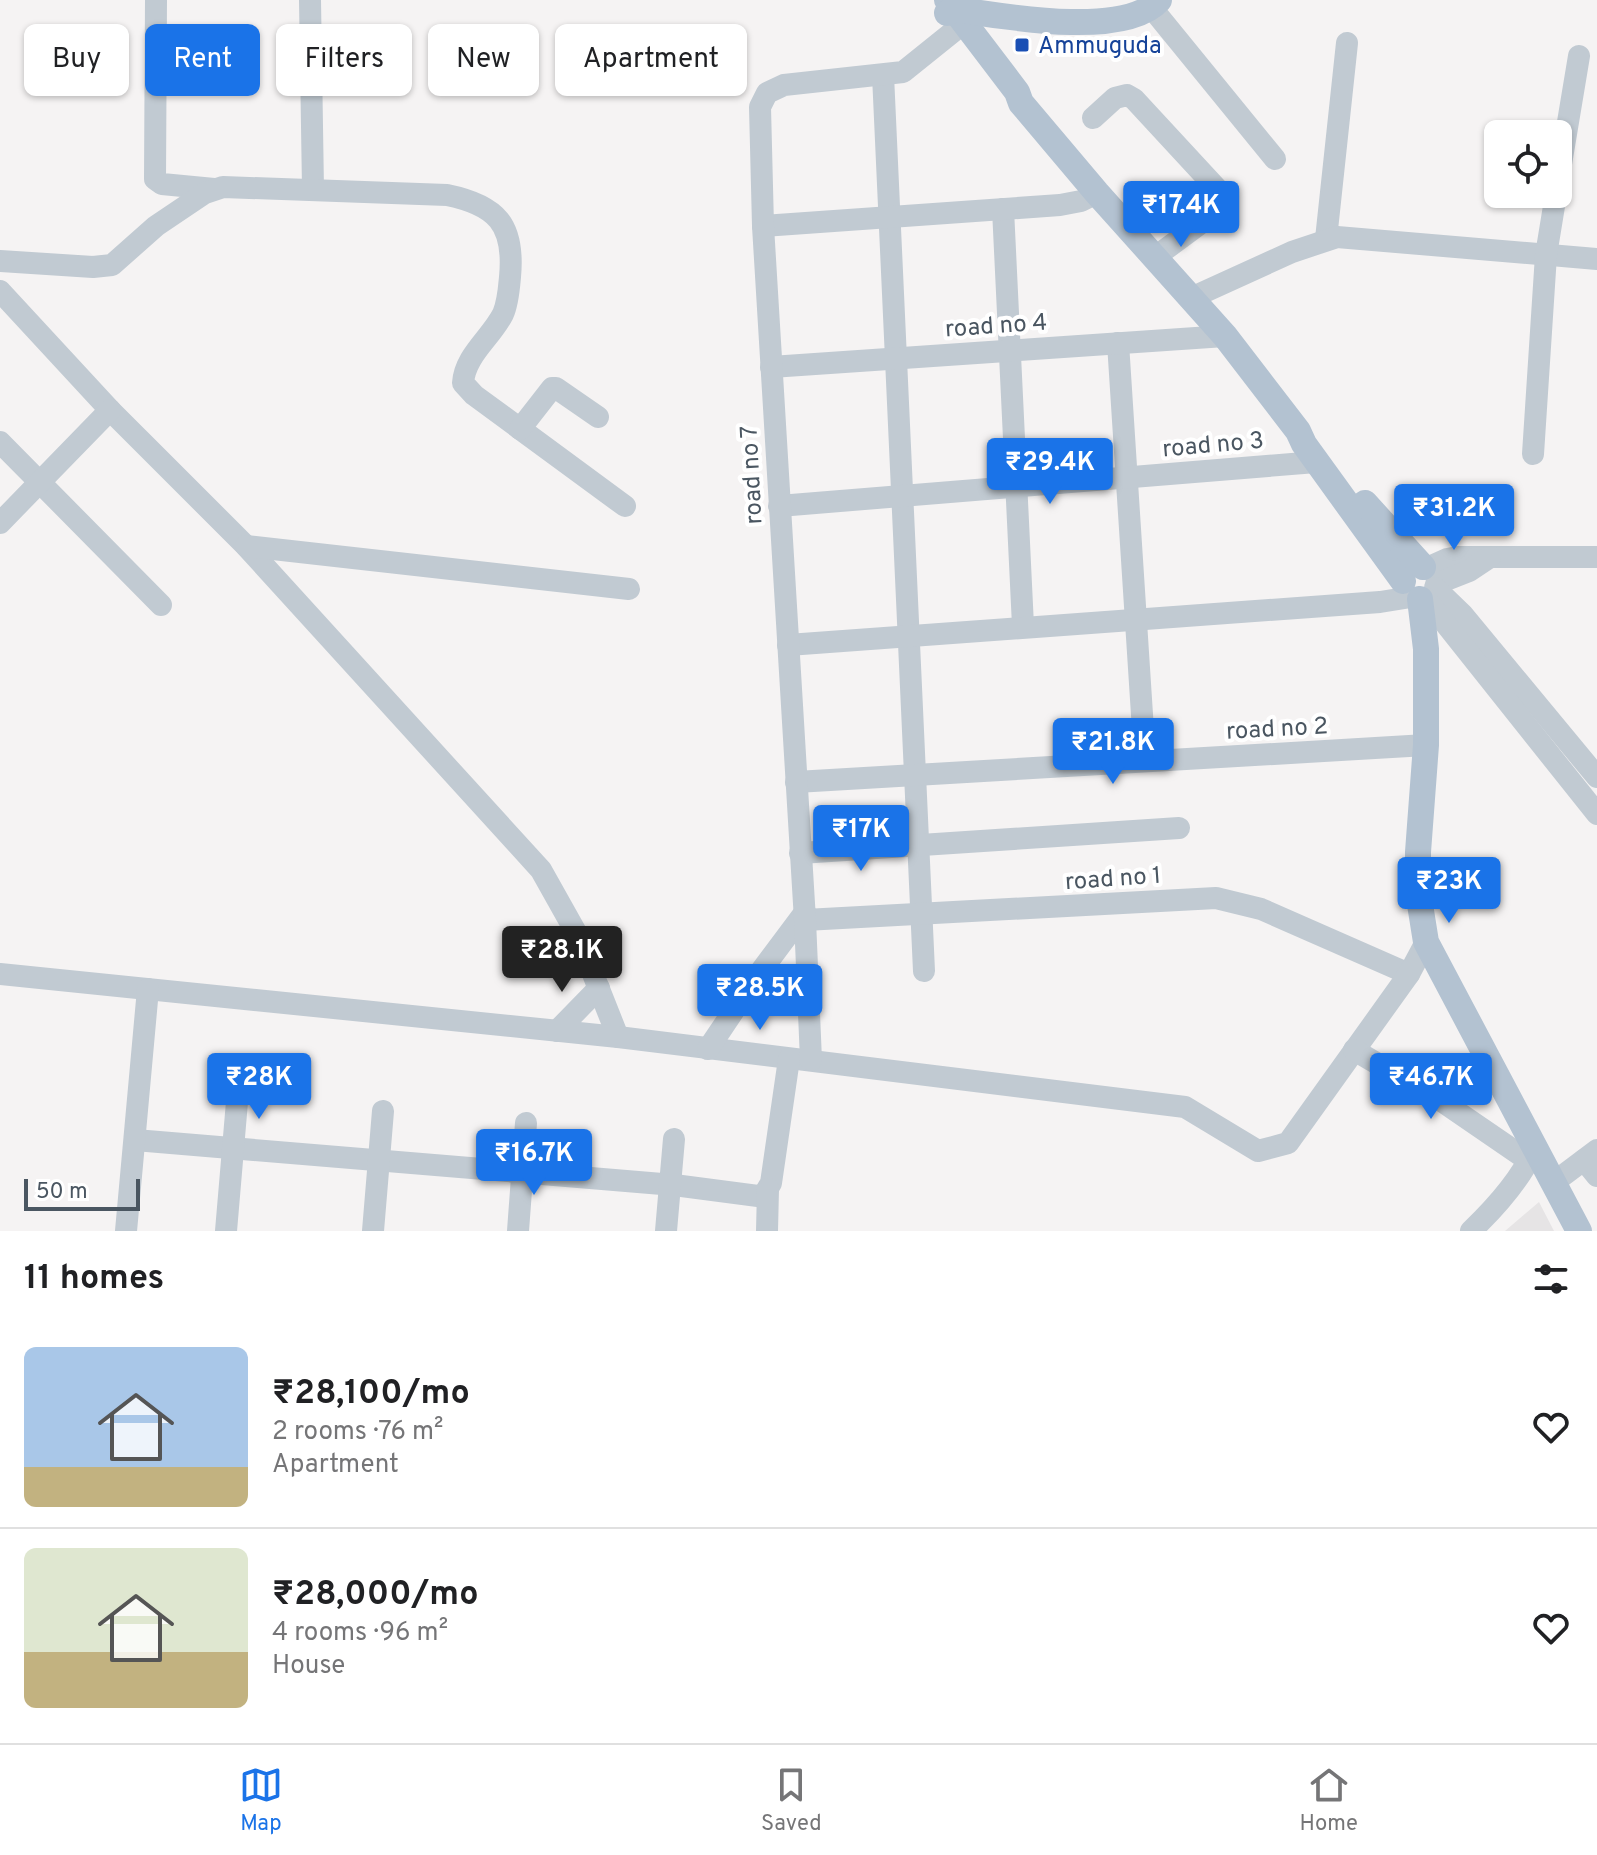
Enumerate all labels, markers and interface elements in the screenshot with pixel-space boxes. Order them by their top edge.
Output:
chip: Buy [24,24,129,96]
chip: Rent [145,24,260,96]
chip: Filters [276,24,412,96]
chip: New [428,24,539,96]
chip: Apartment [555,24,747,96]
place label: Ammuguda [1038,32,1162,62]
marker: Ammuguda [1013,36,1031,54]
map controls [1484,120,1572,208]
button: locate [1484,120,1572,208]
pin: ₹17.4K [1116,181,1246,249]
text: ₹17.4K [1141,190,1221,223]
street label: road no 4 [944,308,1048,346]
street label: road no 7 [735,425,771,525]
street label: road no 3 [1161,427,1265,465]
pin: ₹29.4K [985,438,1115,506]
text: ₹29.4K [1005,447,1095,480]
pin: ₹31.2K [1389,484,1519,552]
text: ₹31.2K [1412,493,1496,526]
street label: road no 2 [1225,712,1329,748]
pin: ₹21.8K [1048,718,1178,786]
text: ₹21.8K [1071,727,1155,760]
pin: ₹17K [814,805,908,873]
text: ₹17K [831,814,891,847]
pin: ₹23K [1402,857,1496,925]
street label: road no 1 [1064,862,1162,898]
text: ₹23K [1416,866,1482,899]
pin: ₹28.1K [497,926,627,994]
text: ₹28.1K [520,935,604,968]
pin: ₹28.5K [695,964,825,1032]
text: ₹28.5K [715,973,805,1006]
pin: ₹28K [212,1053,306,1121]
pin: ₹46.7K [1366,1053,1496,1121]
text: ₹28K [225,1062,293,1095]
text: ₹46.7K [1388,1062,1474,1095]
pin: ₹16.7K [469,1129,599,1197]
text: ₹16.7K [494,1138,574,1171]
scale bar [24,1175,140,1211]
text: 50 m [36,1179,88,1206]
icon: filters [1529,1257,1573,1301]
text: 11 homes [24,1258,164,1301]
text: ₹28,100/mo [272,1373,470,1416]
icon: home [88,1379,184,1475]
icon: heart [1529,1405,1573,1449]
text: 2 rooms · 76 m² [272,1416,444,1449]
text: Apartment [272,1449,399,1482]
text: ₹28,000/mo [272,1574,479,1617]
icon: home [88,1580,184,1676]
icon: heart [1529,1606,1573,1650]
text: 4 rooms · 96 m² [272,1617,448,1650]
text: House [272,1650,345,1683]
tab: Map [239,1763,283,1838]
tab: Saved [761,1763,822,1838]
tab: Home [1300,1763,1358,1838]

